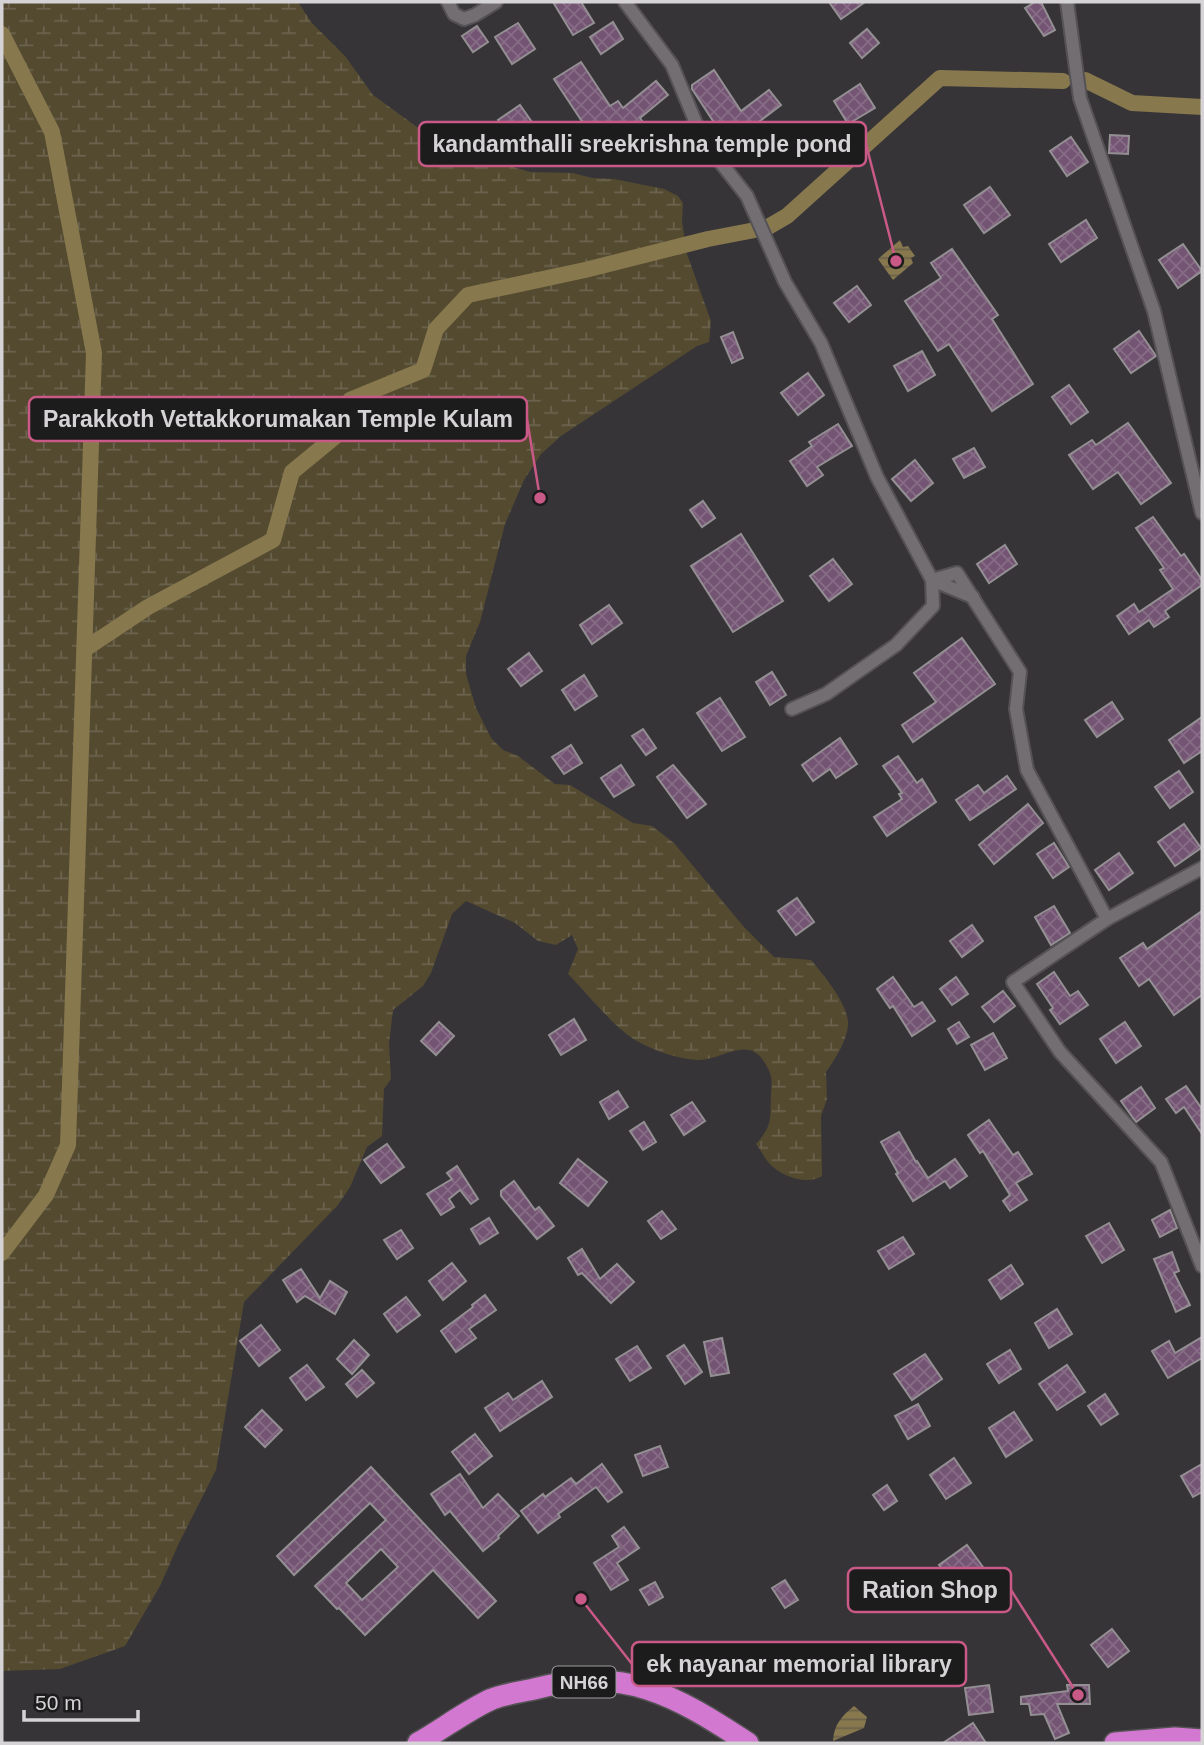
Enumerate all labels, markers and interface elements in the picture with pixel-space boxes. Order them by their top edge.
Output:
callout: kandamthalli sreekrishna temple pond [419,122,866,166]
text: kandamthalli sreekrishna temple pond [432,131,852,157]
callout: Parakkoth Vettakkorumakan Temple Kulam [29,397,527,441]
text: Parakkoth Vettakkorumakan Temple Kulam [43,406,513,432]
callout: Ration Shop [848,1568,1011,1612]
text: Ration Shop [862,1577,998,1603]
callout: ek nayanar memorial library [632,1642,966,1686]
text: ek nayanar memorial library [646,1651,952,1677]
road number: NH66 [552,1666,616,1698]
scale bar [24,1678,138,1722]
text: 50 m [35,1691,82,1714]

